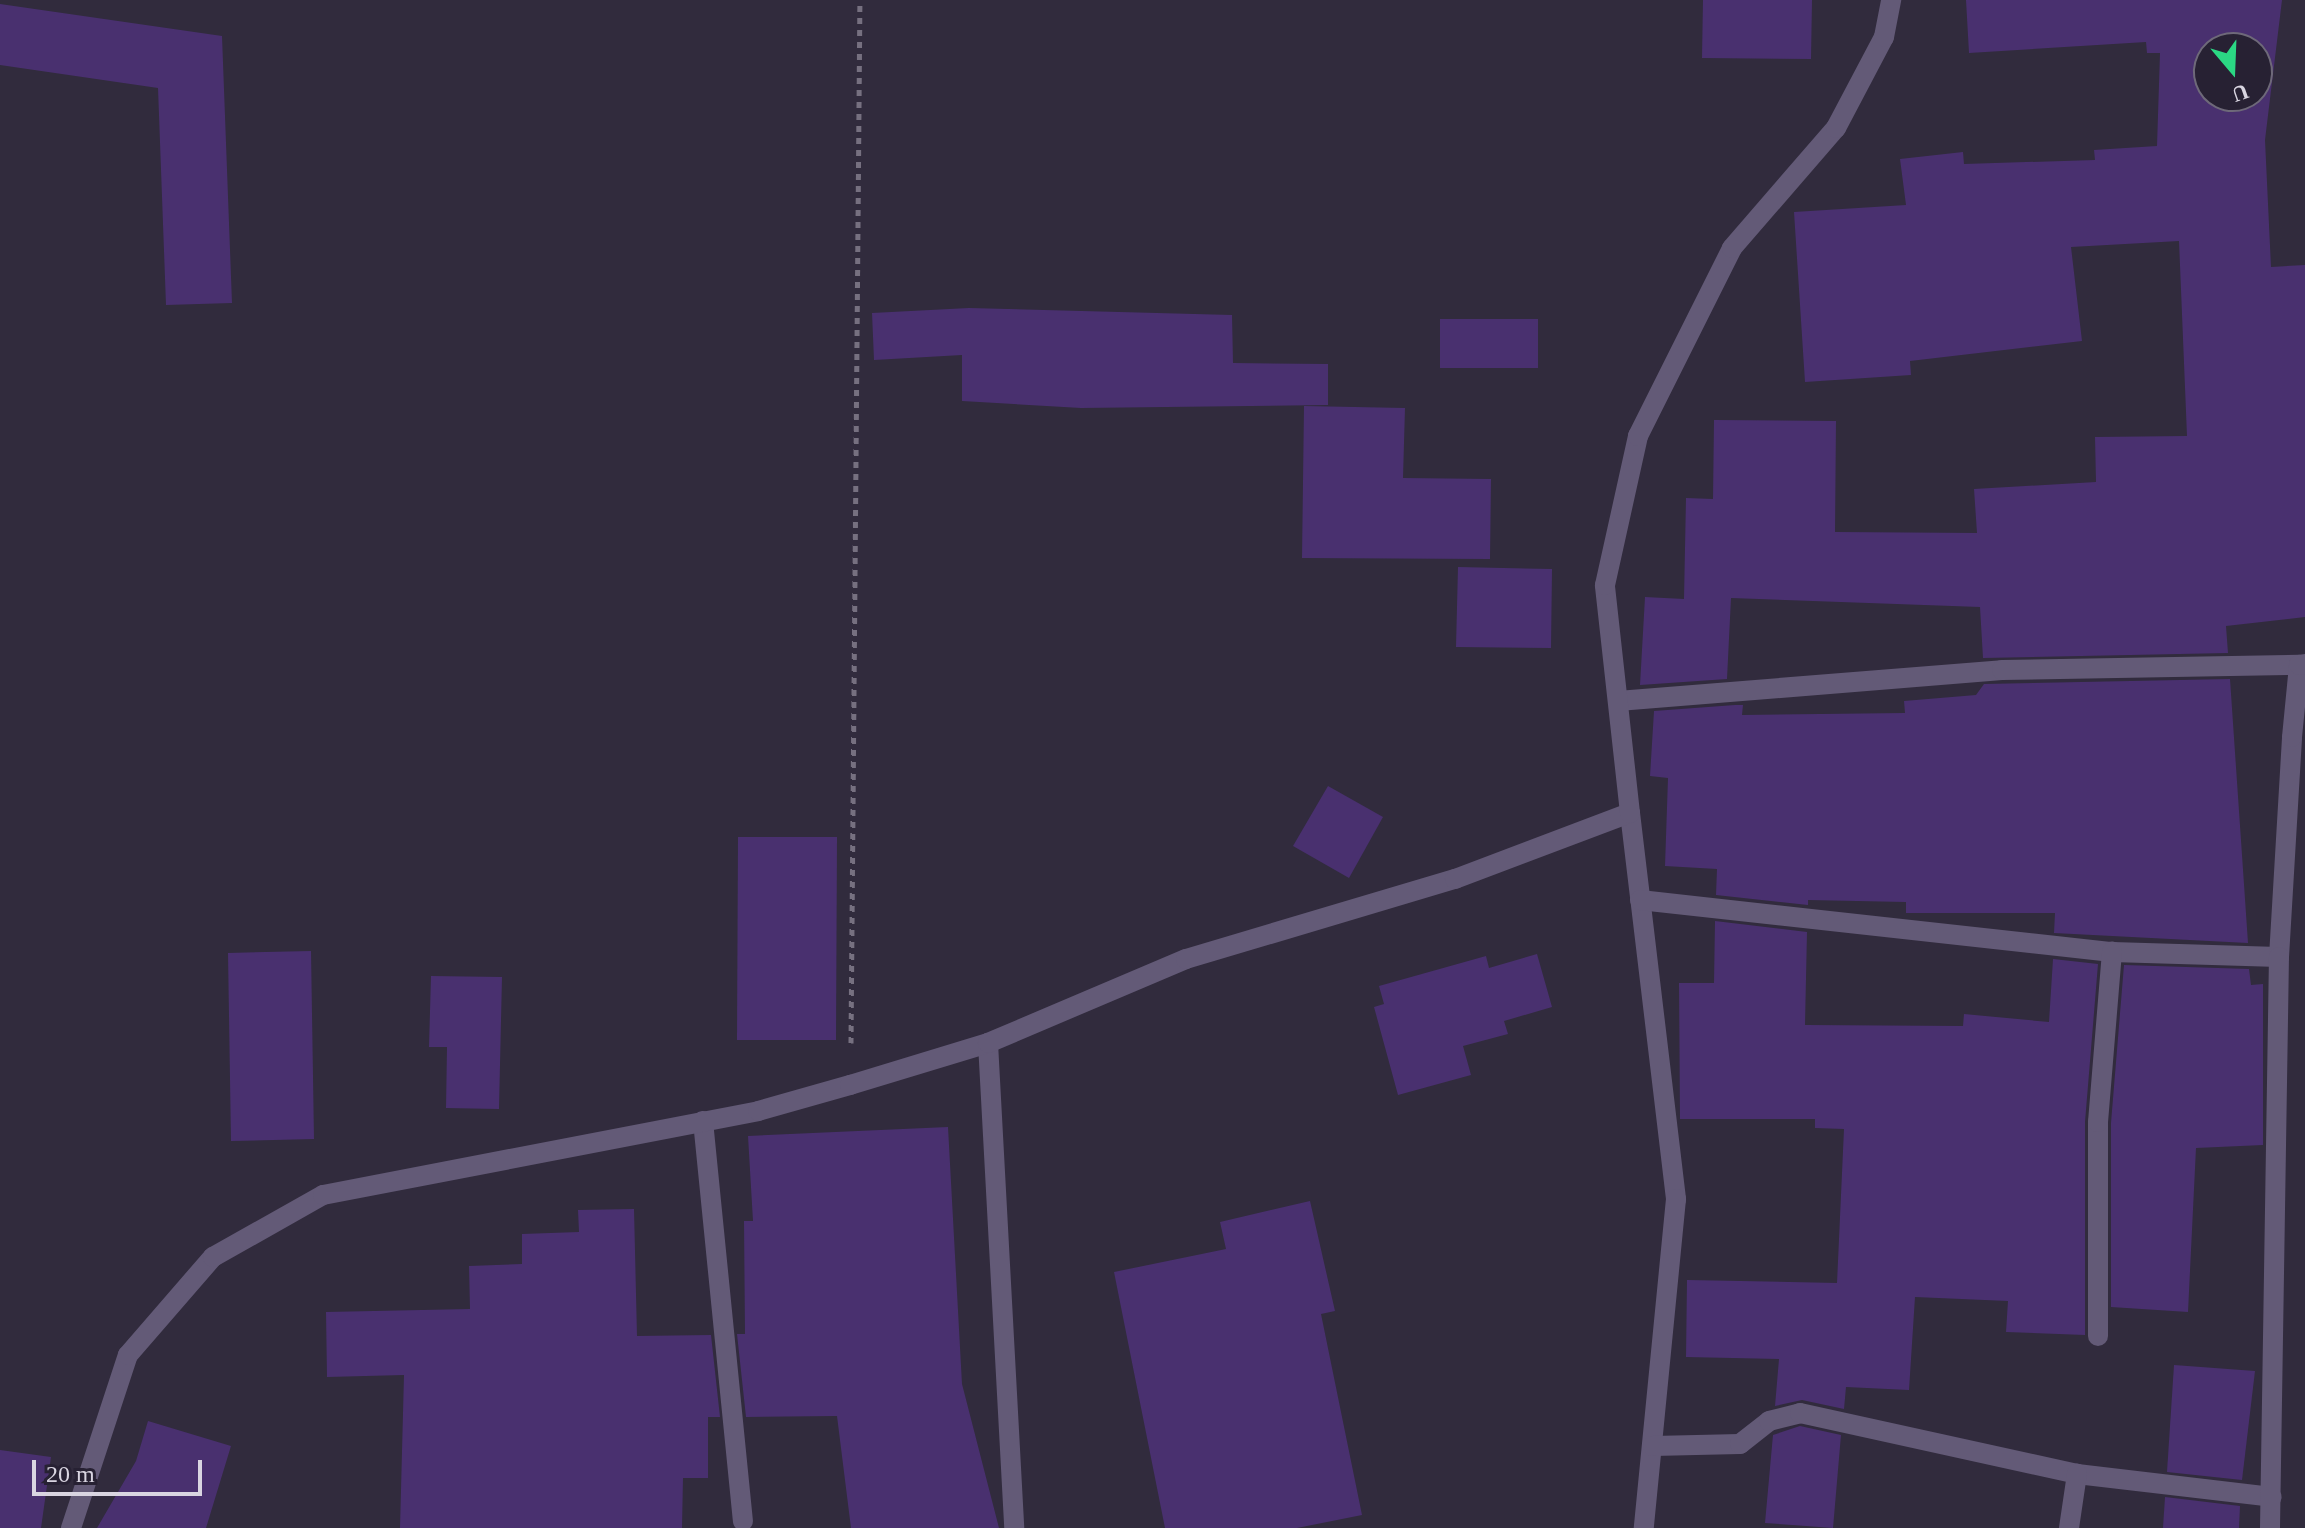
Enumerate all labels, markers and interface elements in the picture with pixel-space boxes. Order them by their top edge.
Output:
north arrow [2193,32,2273,112]
text: U [2229,79,2252,108]
scale bar [36,1444,206,1494]
text: 20 m [46,1461,95,1487]

